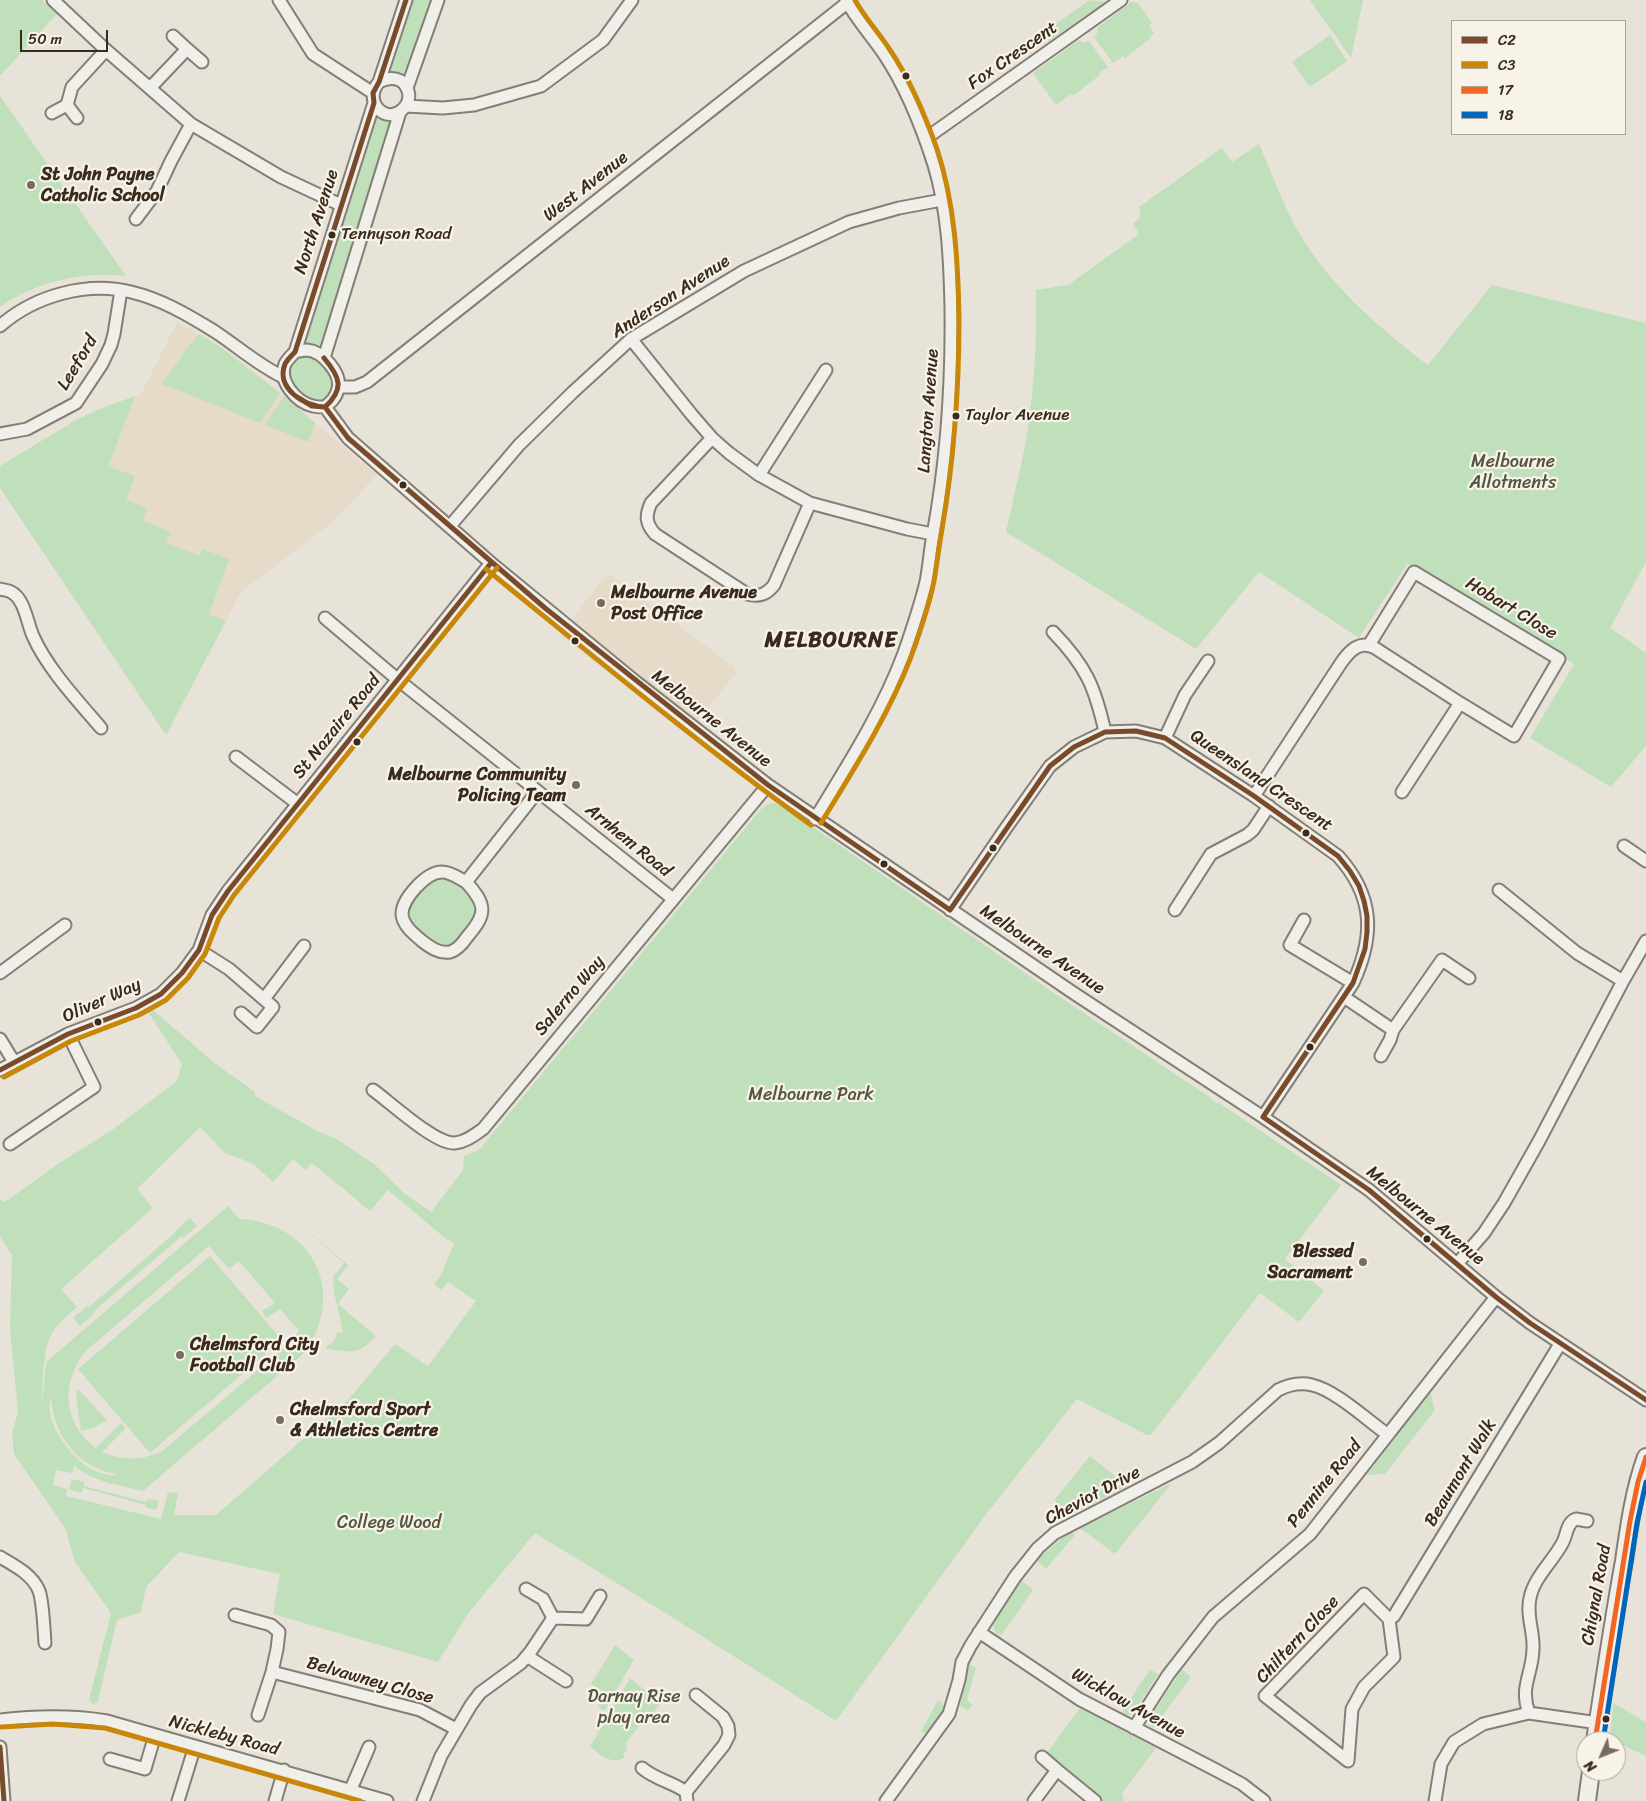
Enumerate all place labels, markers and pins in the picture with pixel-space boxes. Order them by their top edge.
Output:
unlabelled marker [901,71,911,81]
place label: St John Payne Catholic School [41,164,165,206]
marker: St John Payne Catholic School [25,179,37,191]
place label: Tennyson Road [341,225,451,245]
marker: Tennyson Road [327,230,337,240]
place label: Taylor Avenue [965,406,1069,426]
marker: Taylor Avenue [951,411,961,421]
unlabelled marker [398,480,408,490]
place label: Melbourne Avenue Post Office [611,582,757,624]
marker: Melbourne Avenue Post Office [595,597,607,609]
unlabelled marker [570,636,580,646]
unlabelled marker [352,737,362,747]
place label: Melbourne Community Policing Team [388,764,566,806]
marker: Melbourne Community Policing Team [570,779,582,791]
unlabelled marker [1301,828,1311,838]
unlabelled marker [988,843,998,853]
unlabelled marker [879,859,889,869]
unlabelled marker [93,1017,103,1027]
unlabelled marker [1305,1042,1315,1052]
unlabelled marker [1422,1234,1432,1244]
place label: Blessed Sacrament [1267,1241,1353,1284]
marker: Blessed Sacrament [1357,1256,1369,1268]
place label: Chelmsford City Football Club [190,1334,319,1376]
marker: Chelmsford City Football Club [174,1349,186,1361]
place label: Chelmsford Sport & Athletics Centre [290,1399,438,1442]
marker: Chelmsford Sport & Athletics Centre [274,1414,286,1426]
unlabelled marker [1601,1714,1611,1724]

